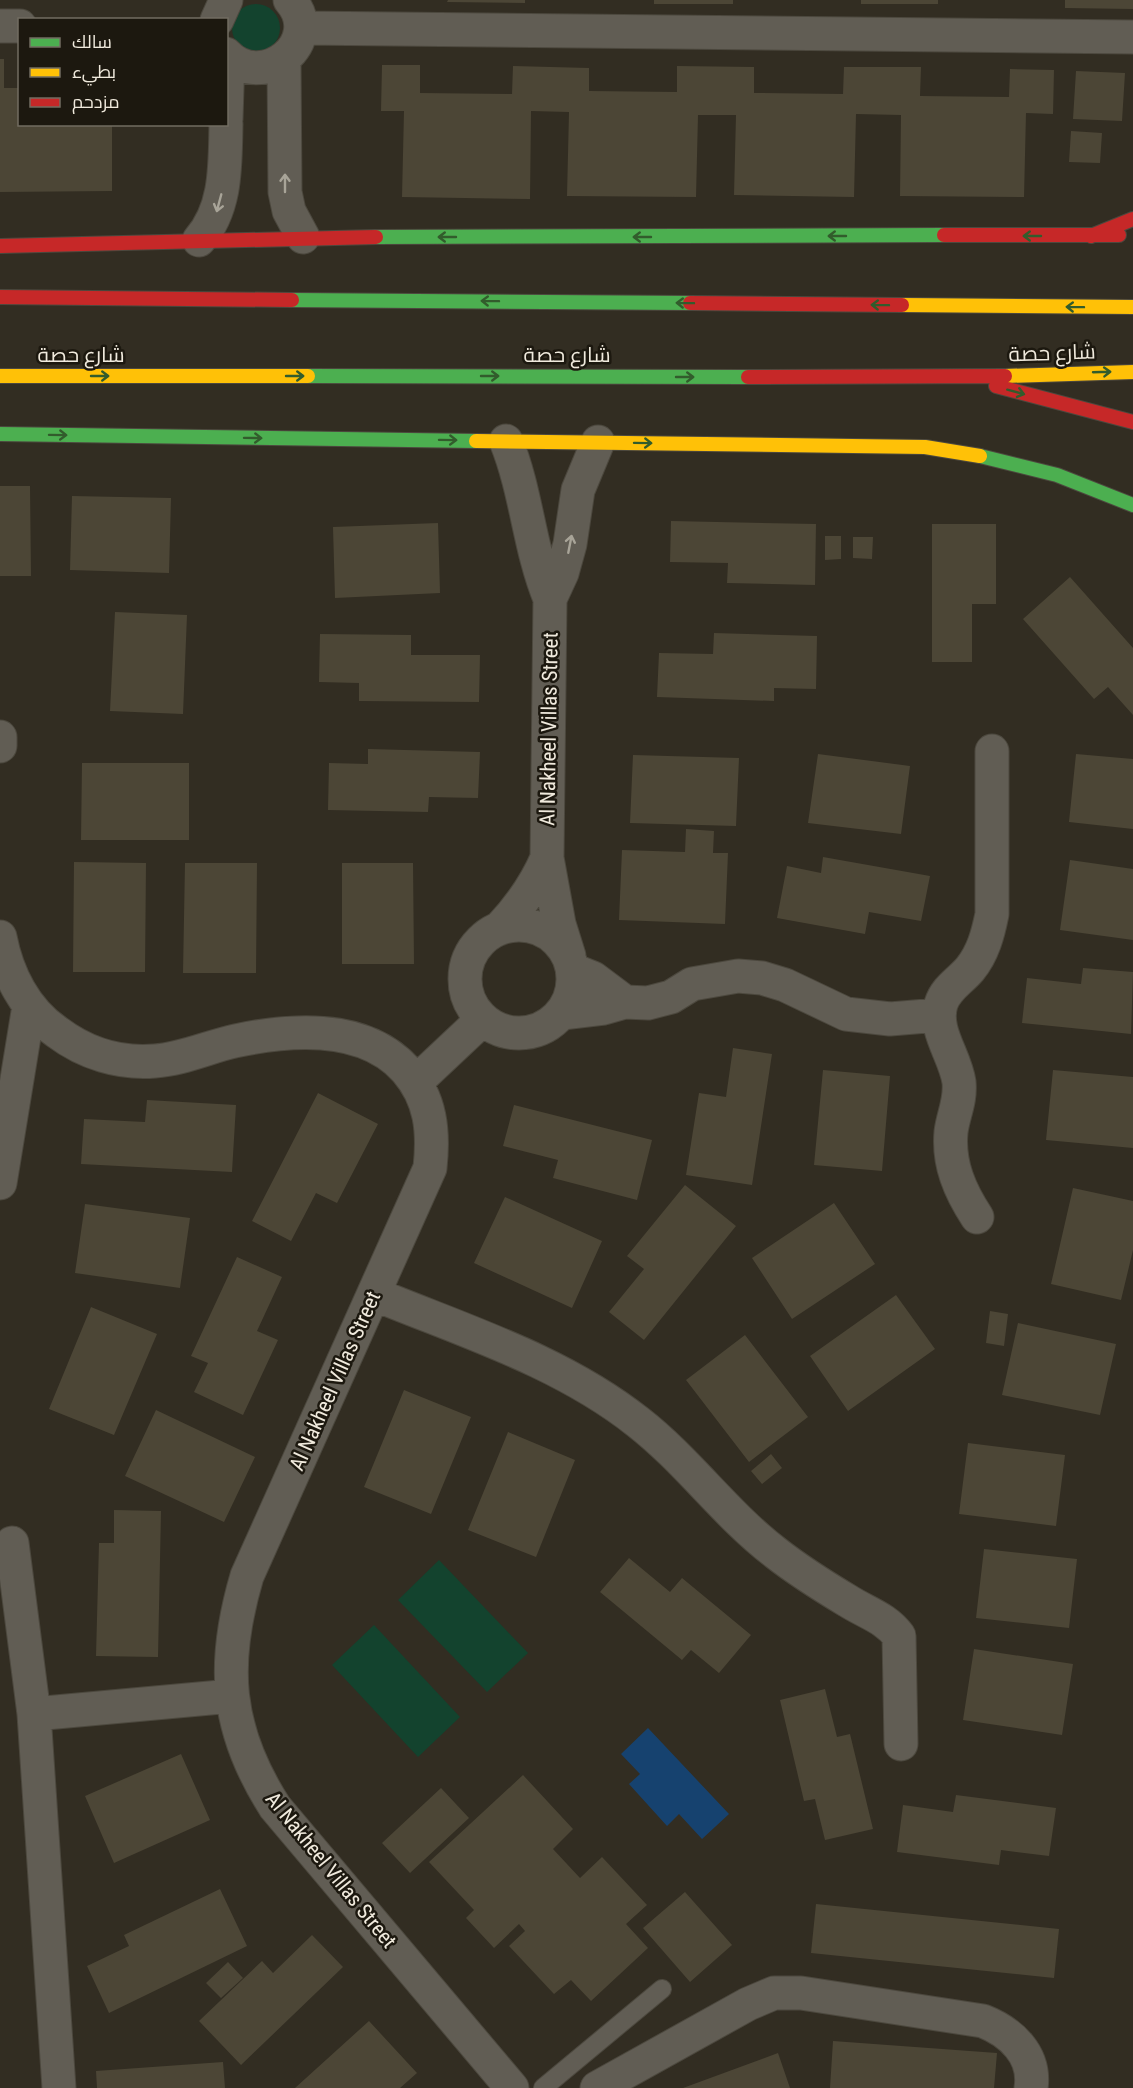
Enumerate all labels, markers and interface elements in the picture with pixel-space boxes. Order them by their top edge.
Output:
legend [18,18,228,126]
text: سالك [72,31,112,52]
text: بطيء [72,61,116,86]
text: مزدحم [72,91,120,114]
one-way arrow [279,173,291,193]
one-way arrow [213,194,224,213]
one-way arrow [828,230,848,242]
one-way arrow [1023,230,1043,242]
one-way arrow [438,231,458,243]
one-way arrow [633,231,653,243]
one-way arrow [480,295,500,307]
one-way arrow [675,297,695,309]
one-way arrow [870,299,890,311]
one-way arrow [1065,301,1085,313]
street label: شارع حصة [1008,339,1096,369]
street label: شارع حصة [37,343,125,369]
street label: شارع حصة [523,343,611,369]
one-way arrow [1092,367,1112,378]
one-way arrow [90,370,110,382]
one-way arrow [285,370,305,382]
one-way arrow [480,370,500,382]
one-way arrow [675,371,695,382]
one-way arrow [1006,386,1025,398]
one-way arrow [48,429,68,441]
one-way arrow [243,432,263,443]
one-way arrow [438,434,458,446]
one-way arrow [633,437,653,449]
one-way arrow [564,535,575,554]
street label: Al Nakheel Villas Street [535,632,563,826]
street label: Al Nakheel Villas Street [285,1288,385,1474]
street label: Al Nakheel Villas Street [261,1787,401,1953]

